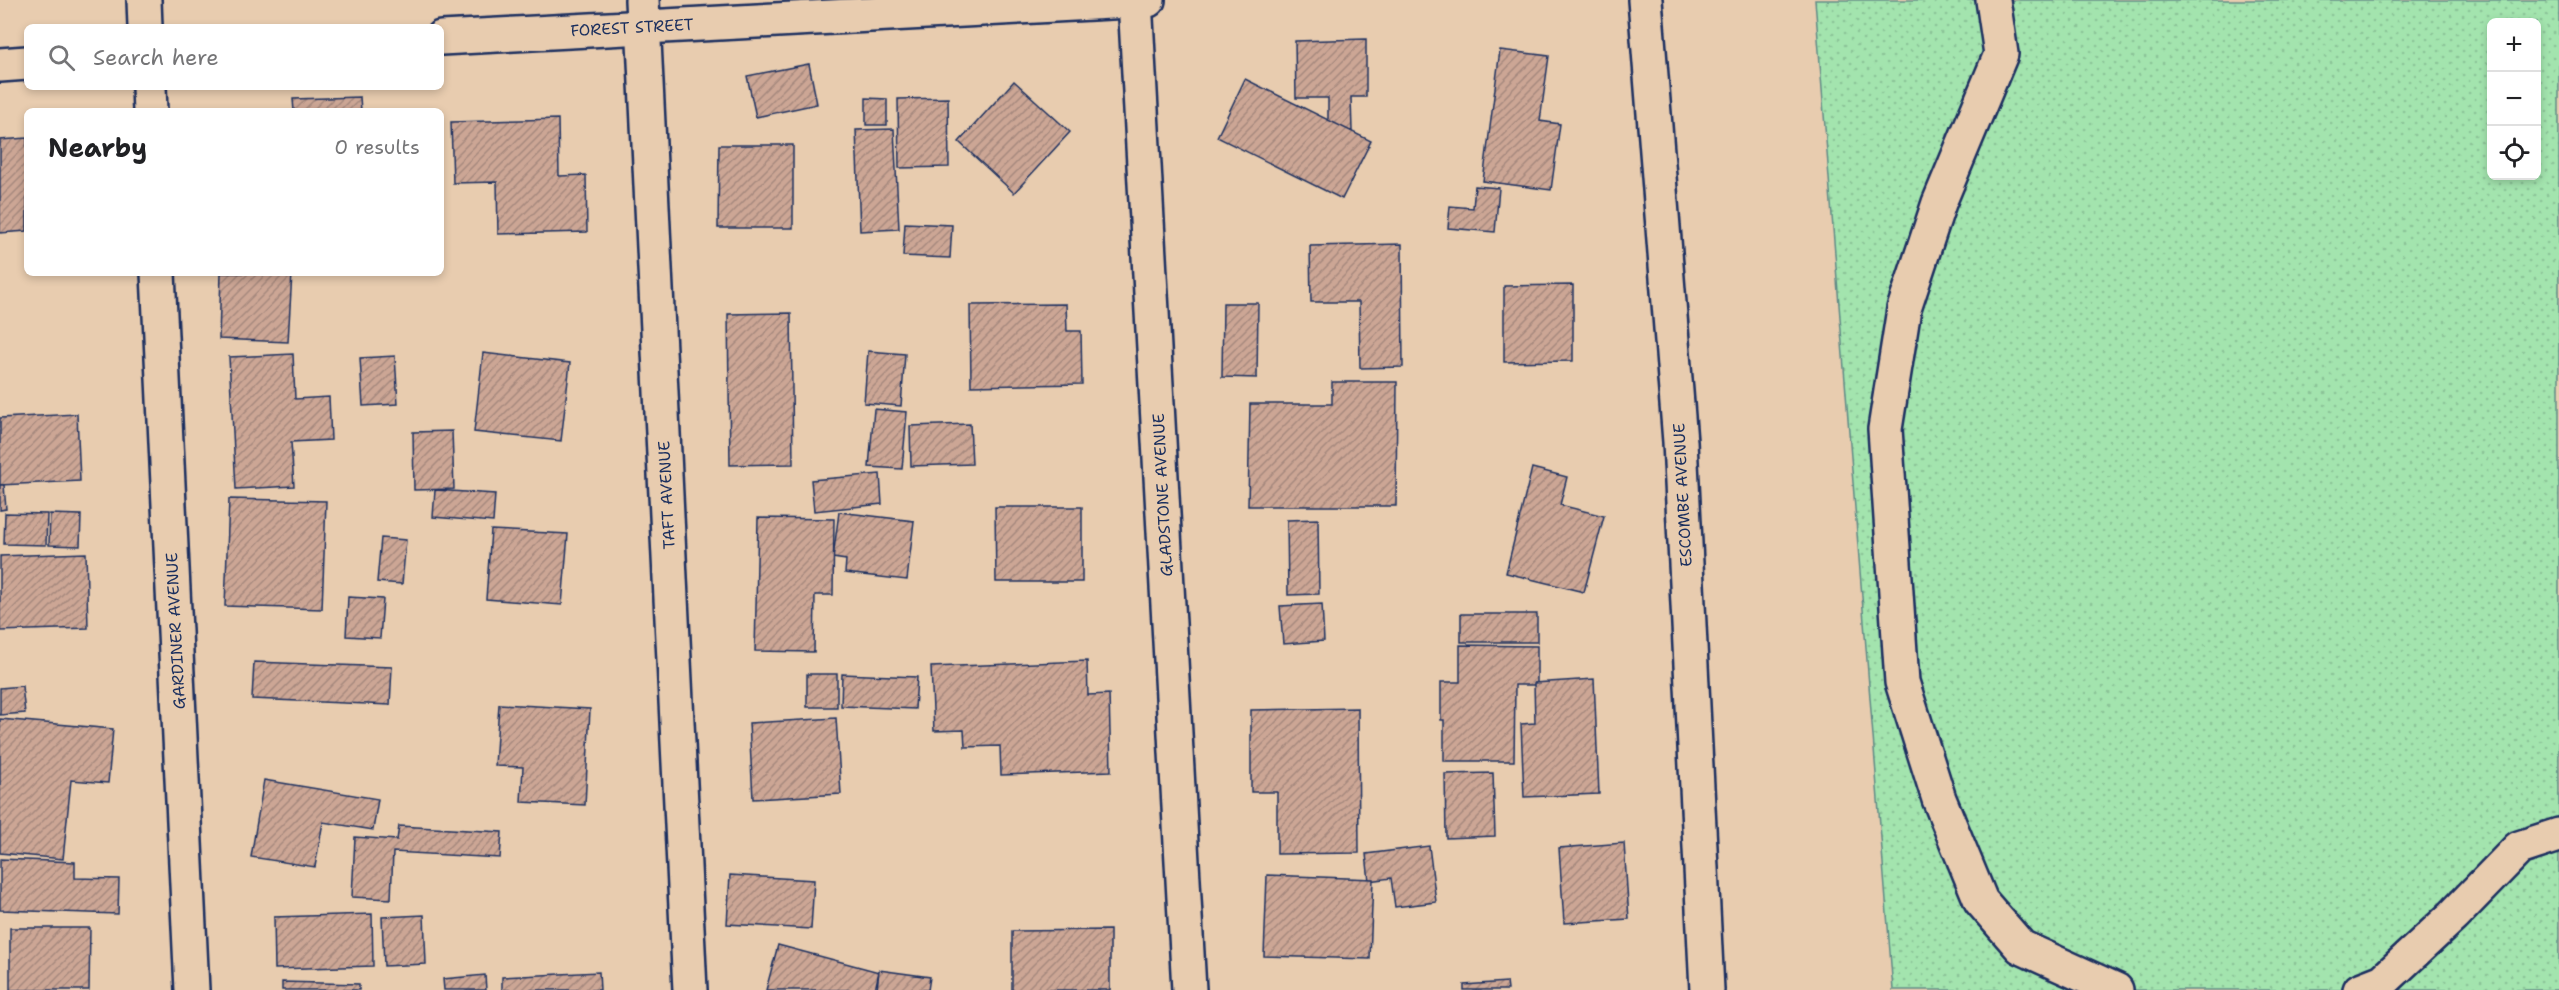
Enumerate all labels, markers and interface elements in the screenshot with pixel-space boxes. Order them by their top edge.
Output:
street label: FOREST STREET [570,14,694,41]
map controls [2487,18,2541,180]
button: + [2487,18,2541,72]
search box [24,24,444,90]
icon: search [45,41,78,74]
text: Search here [93,43,219,72]
button: − [2487,72,2541,126]
button: locate [2487,126,2541,180]
text: Nearby [48,130,147,165]
text: 0 results [334,134,420,160]
street label: GLADSTONE AVENUE [1148,413,1177,577]
street label: ESCOMBE AVENUE [1668,423,1697,567]
street label: TAFT AVENUE [653,440,680,550]
street label: GARDINER AVENUE [161,552,190,710]

